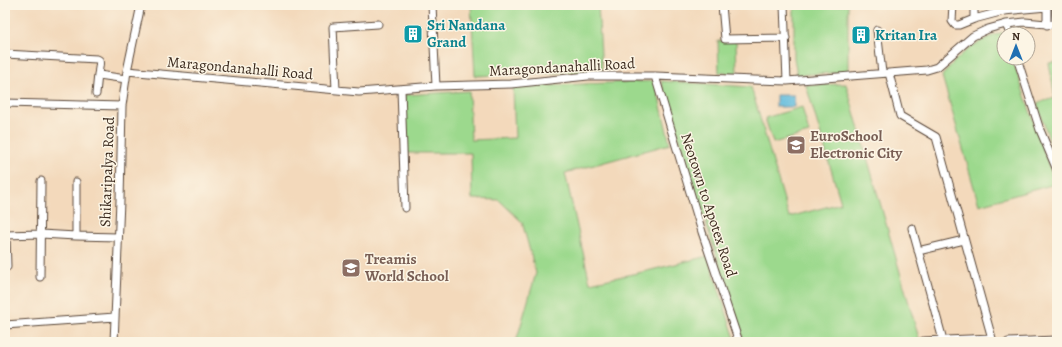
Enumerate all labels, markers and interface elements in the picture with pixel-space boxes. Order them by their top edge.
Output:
place label: Sri Nandana Grand [427,15,506,52]
building icon: Sri Nandana Grand [402,23,424,45]
building icon: Kritan Ira [850,24,872,46]
place label: Kritan Ira [875,25,938,45]
north arrow [996,26,1036,66]
text: N [1012,29,1020,44]
street label: Maragondanahalli Road [166,52,315,84]
street label: Maragondanahalli Road [488,53,637,81]
street label: Shikaripalya Road [95,116,119,228]
place label: EuroSchool Electronic City [810,126,903,163]
street label: Neotown to Apotex Road [676,130,742,281]
school or university icon: EuroSchool Electronic City [785,134,807,156]
place label: Treamis World School [364,249,449,286]
school or university icon: Treamis World School [340,257,362,279]

